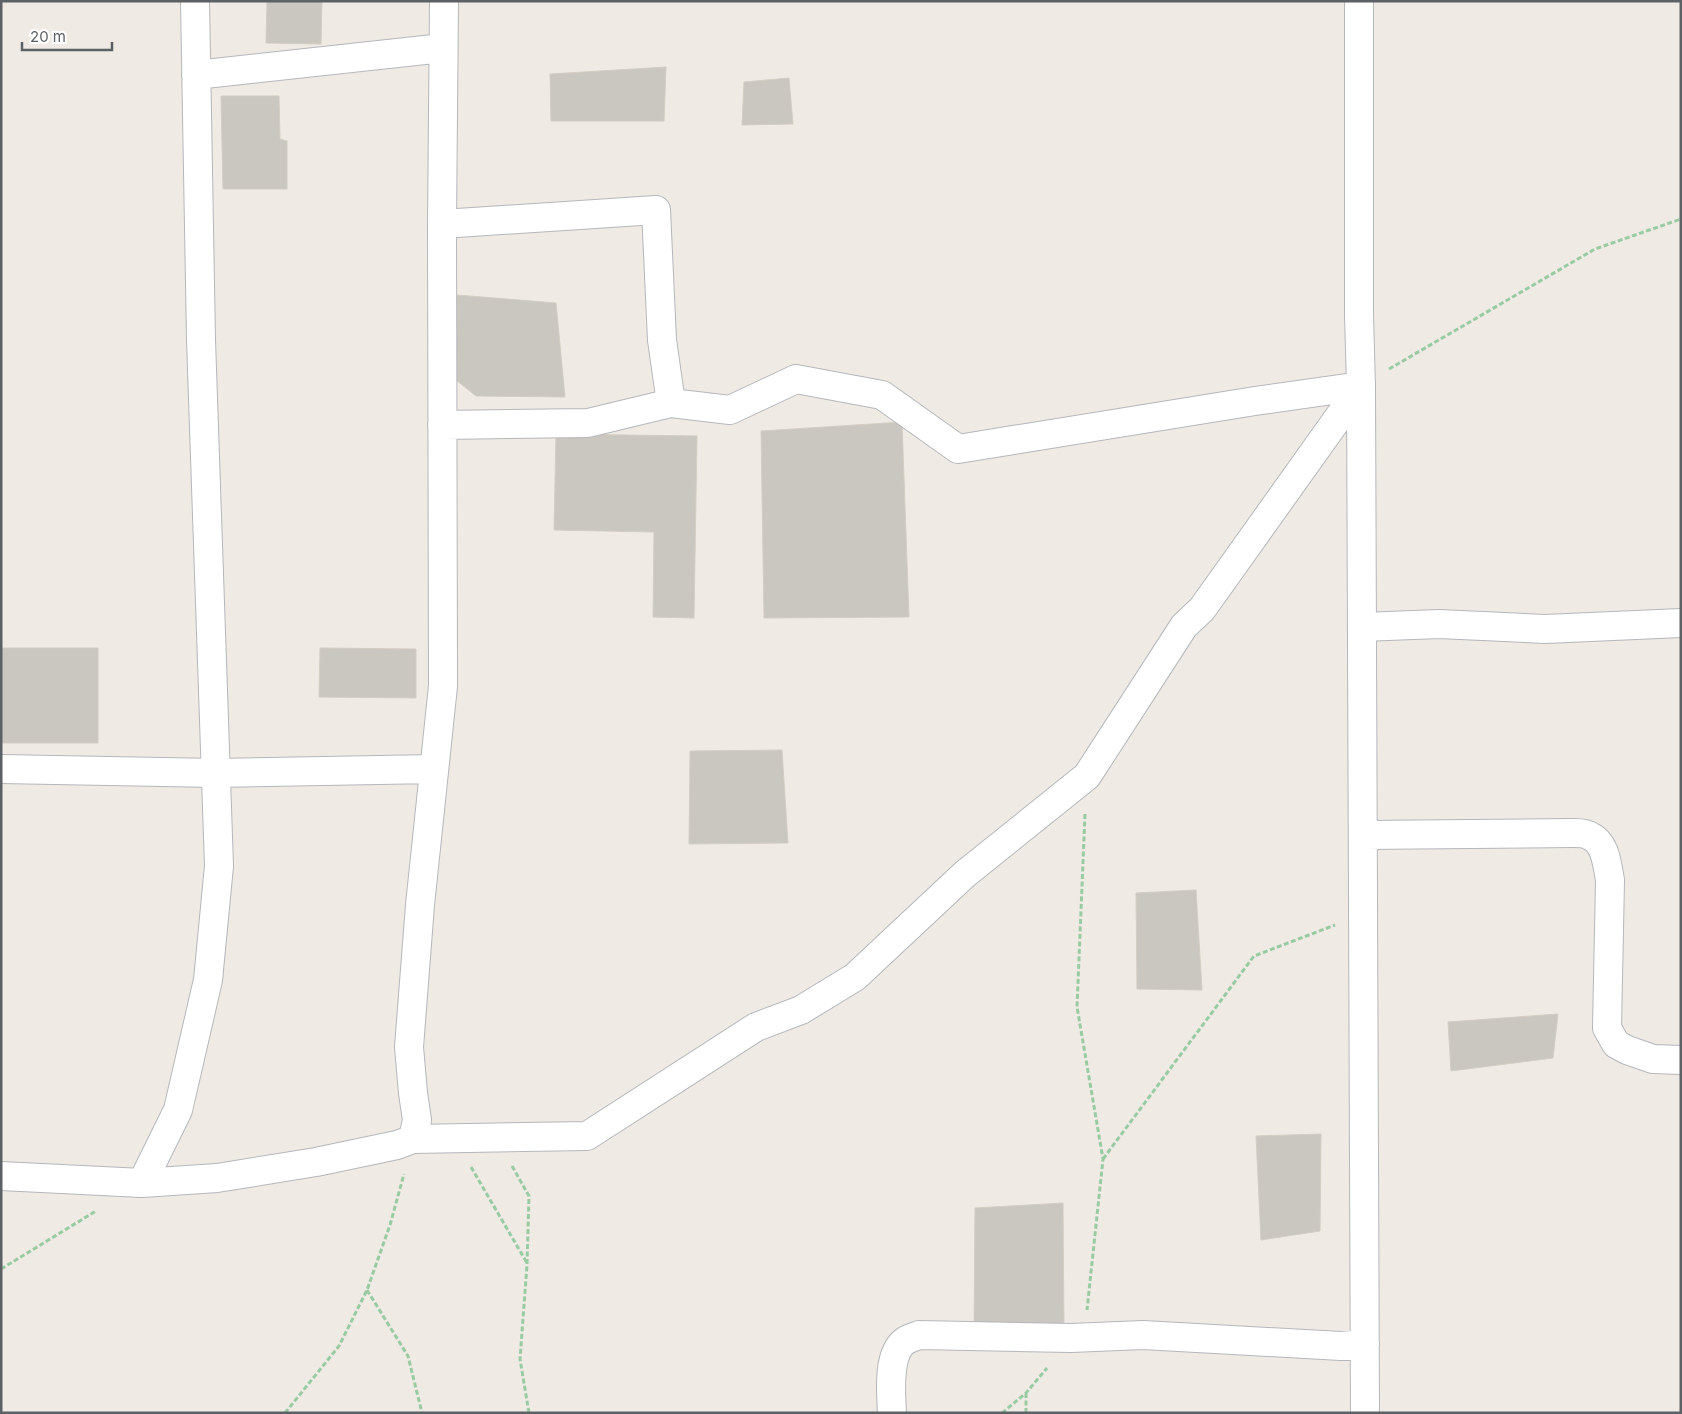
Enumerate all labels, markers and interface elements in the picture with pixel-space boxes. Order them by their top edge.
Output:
scale bar [22,20,112,52]
text: 20 m [30,27,66,46]

